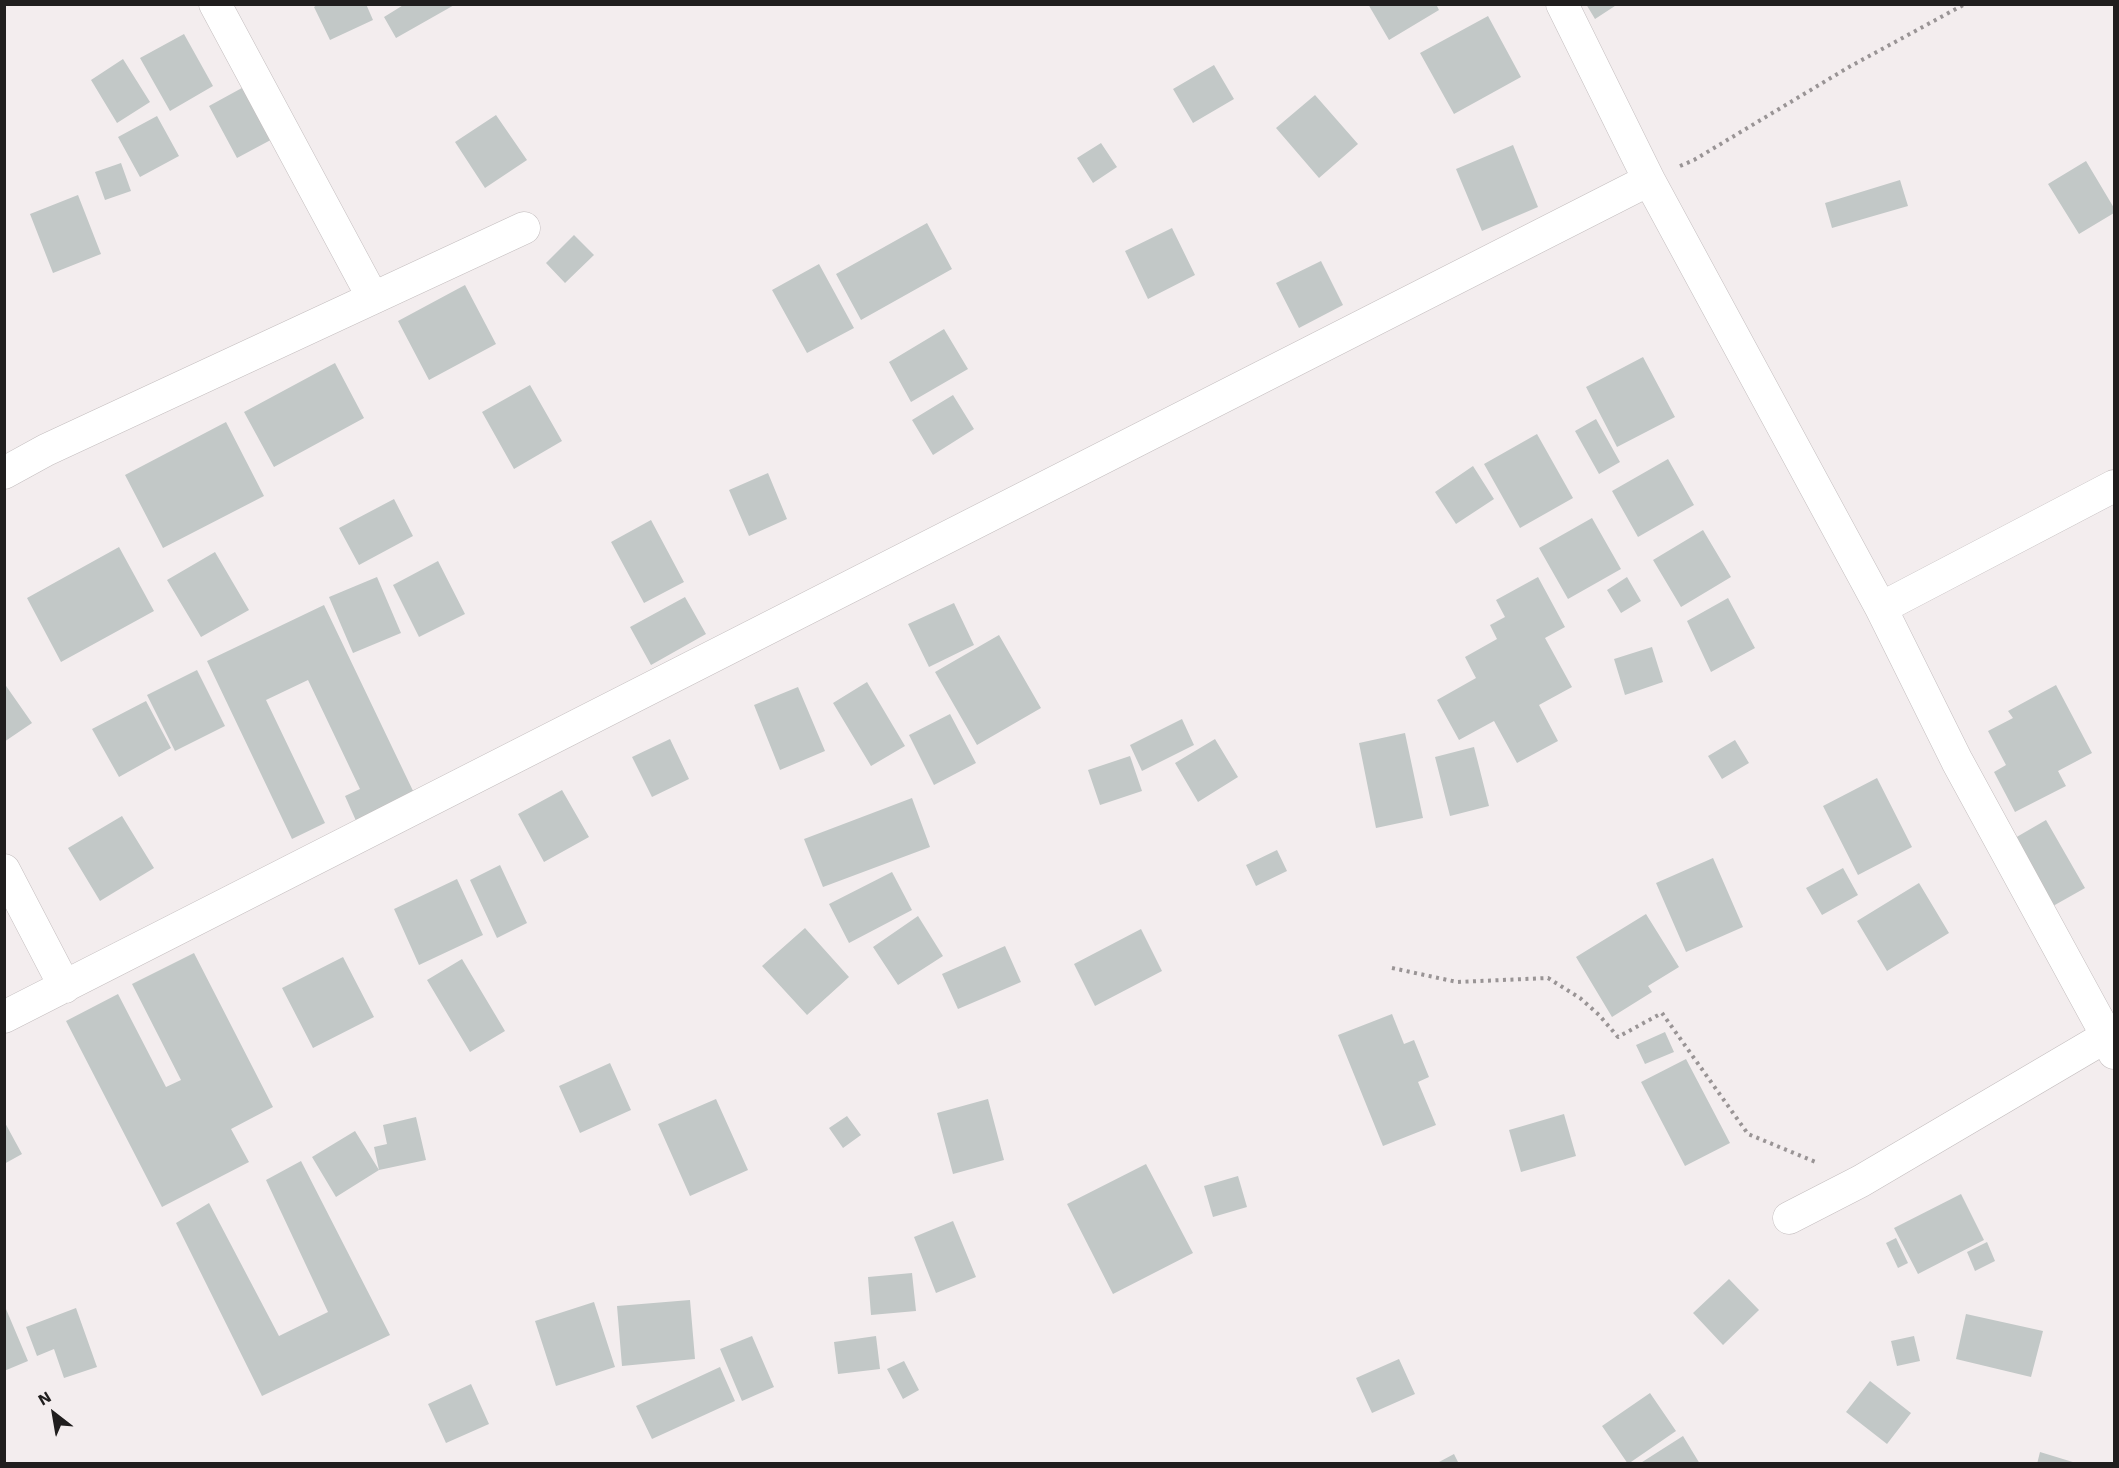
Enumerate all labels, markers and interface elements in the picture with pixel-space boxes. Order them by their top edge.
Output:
north arrow [24,1384,84,1444]
text: N [34,1387,54,1409]

